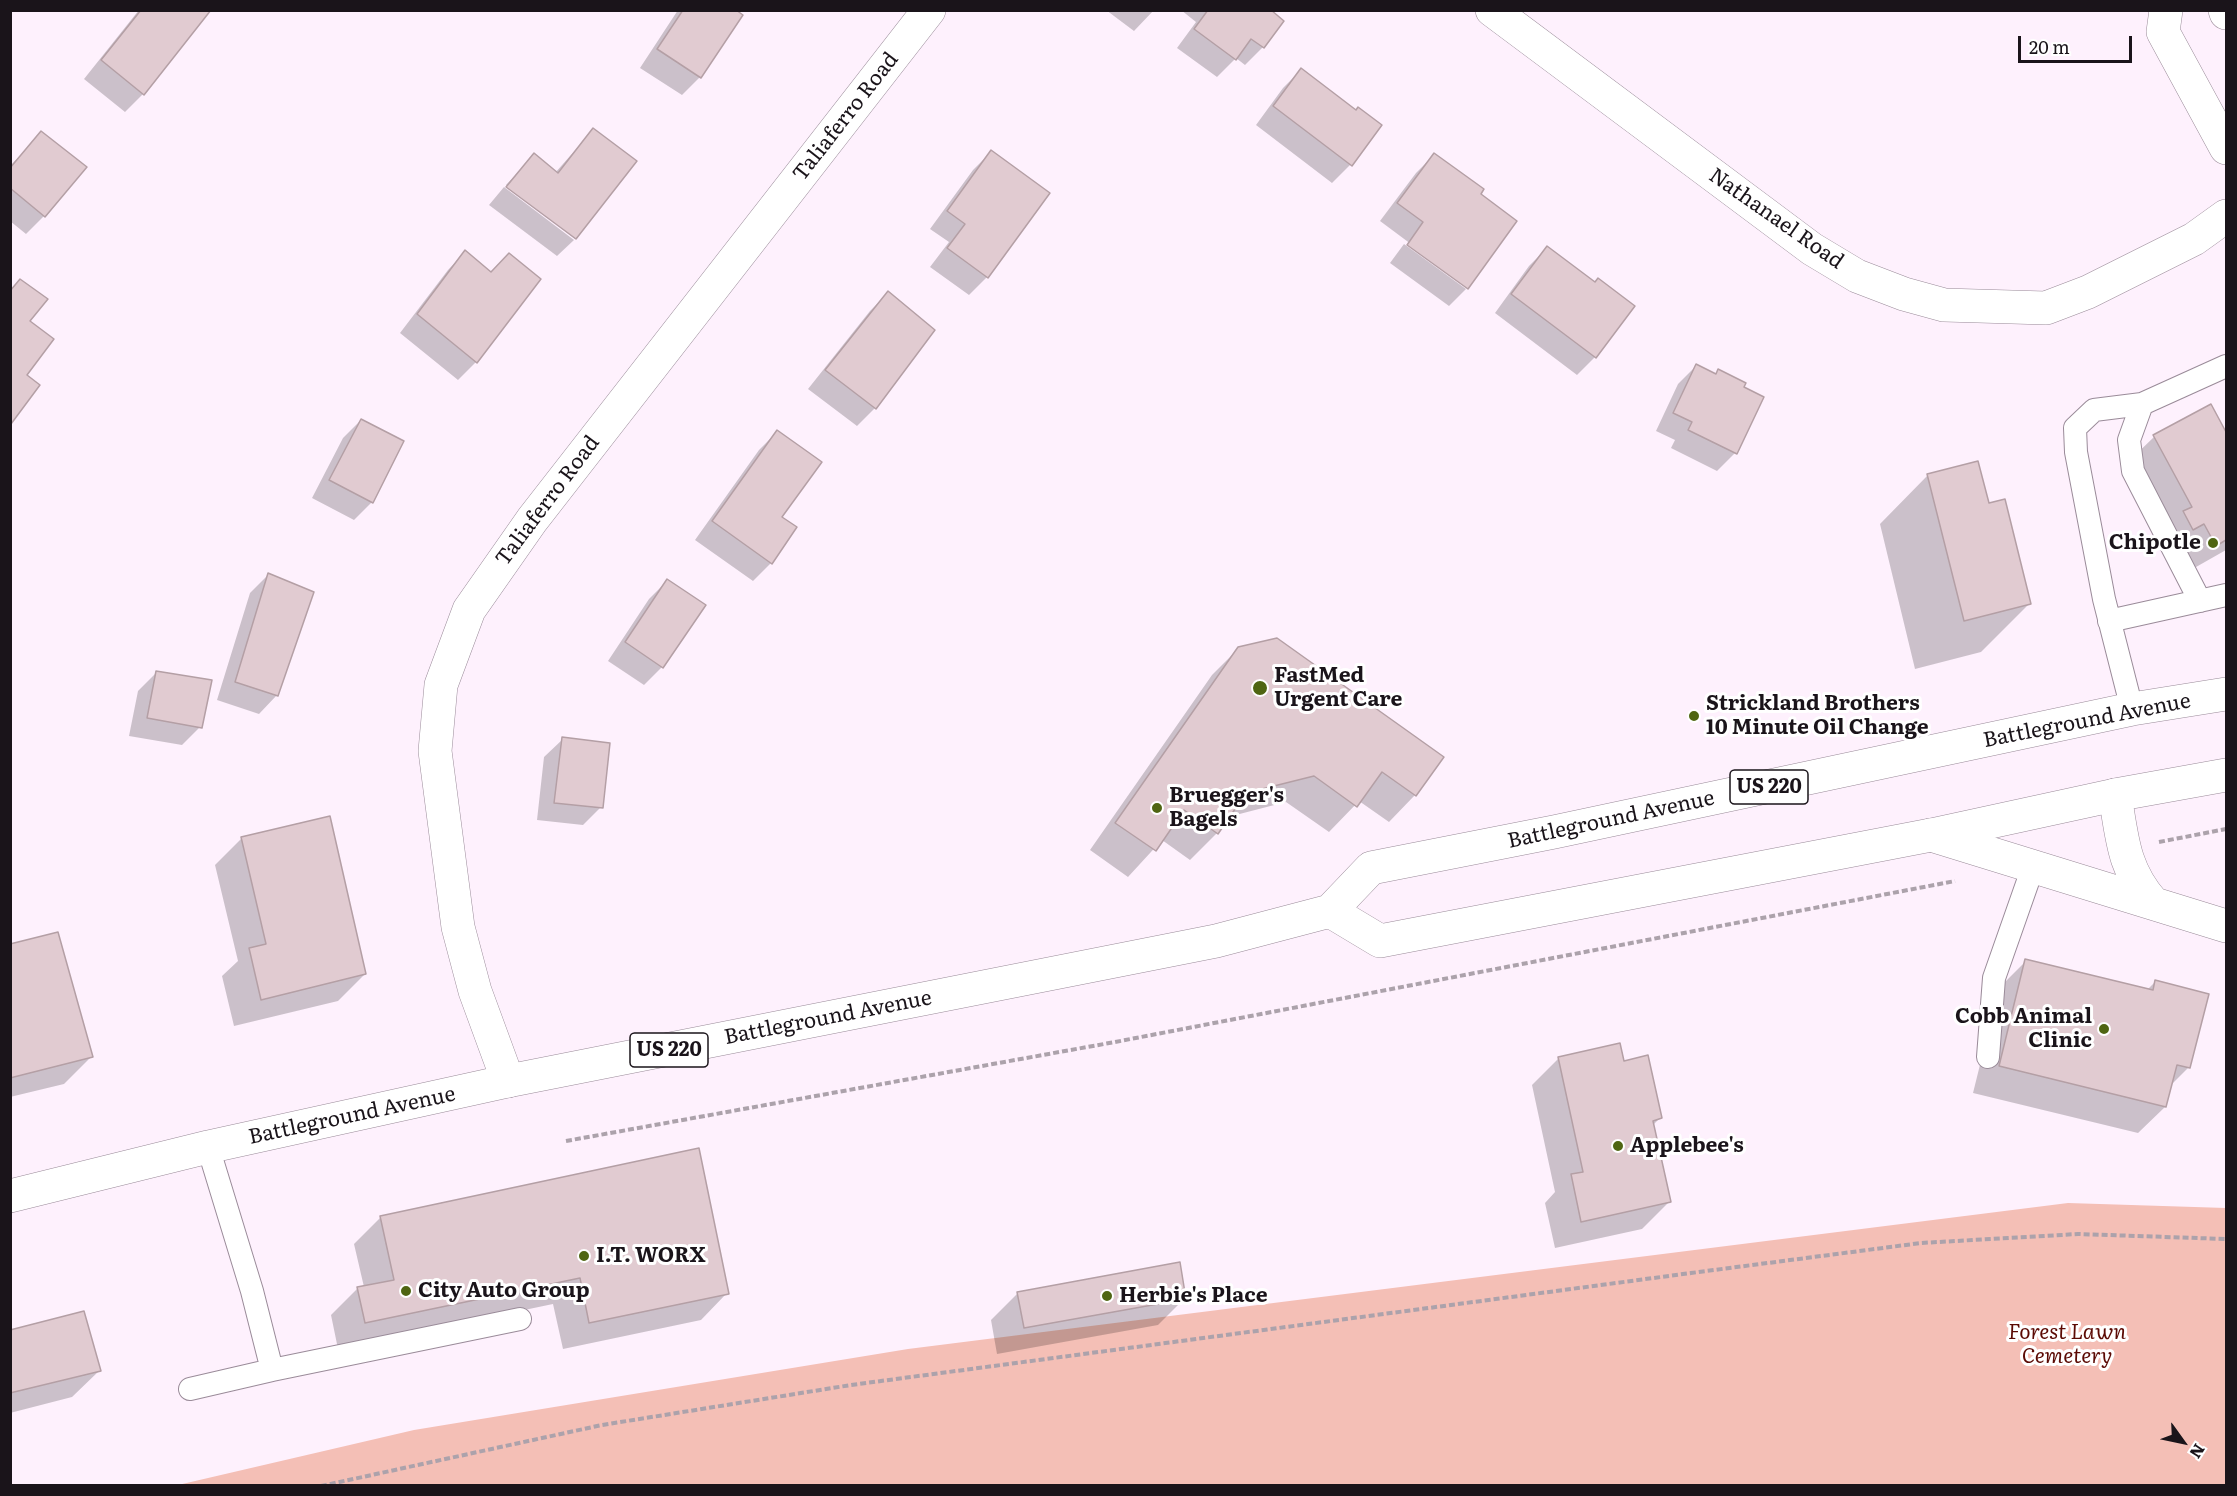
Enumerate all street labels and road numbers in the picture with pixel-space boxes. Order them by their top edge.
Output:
street label: Taliaferro Road [788,48,904,186]
street label: Nathanael Road [1704,163,1848,275]
street label: Taliaferro Road [491,431,605,571]
street label: Battleground Avenue [1981,689,2193,753]
road number: US 220 [1730,770,1808,804]
street label: Battleground Avenue [1505,786,1717,854]
street label: Battleground Avenue [722,986,934,1050]
road number: US 220 [630,1033,708,1067]
street label: Battleground Avenue [246,1082,458,1150]

